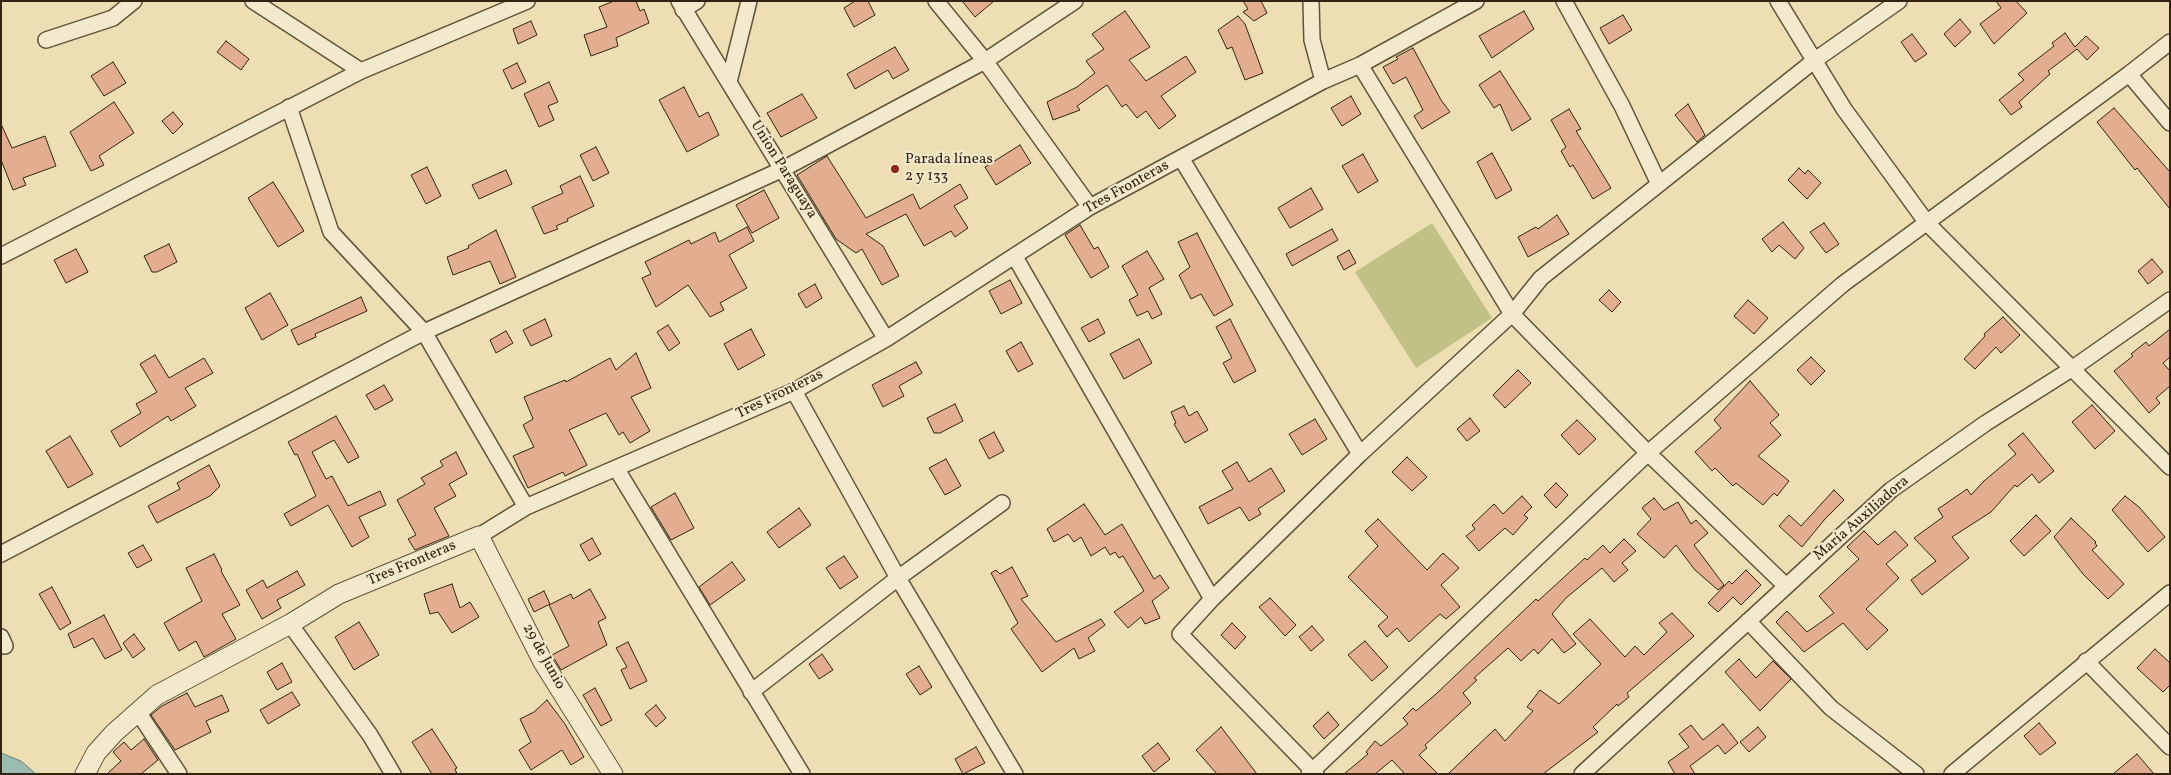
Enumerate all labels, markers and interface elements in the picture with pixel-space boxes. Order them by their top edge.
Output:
street label: Union Paraguaya [746,118,820,222]
place label: Parada líneas 2 y 133 [905,151,993,186]
street label: Tres Fronteras [1081,157,1173,219]
marker: Parada líneas 2 y 133 [889,163,901,175]
street label: Tres Fronteras [734,366,826,424]
street label: María Auxiliadora [1811,473,1913,565]
street label: Tres Fronteras [365,537,459,591]
street label: 29 de Junio [518,621,568,693]

